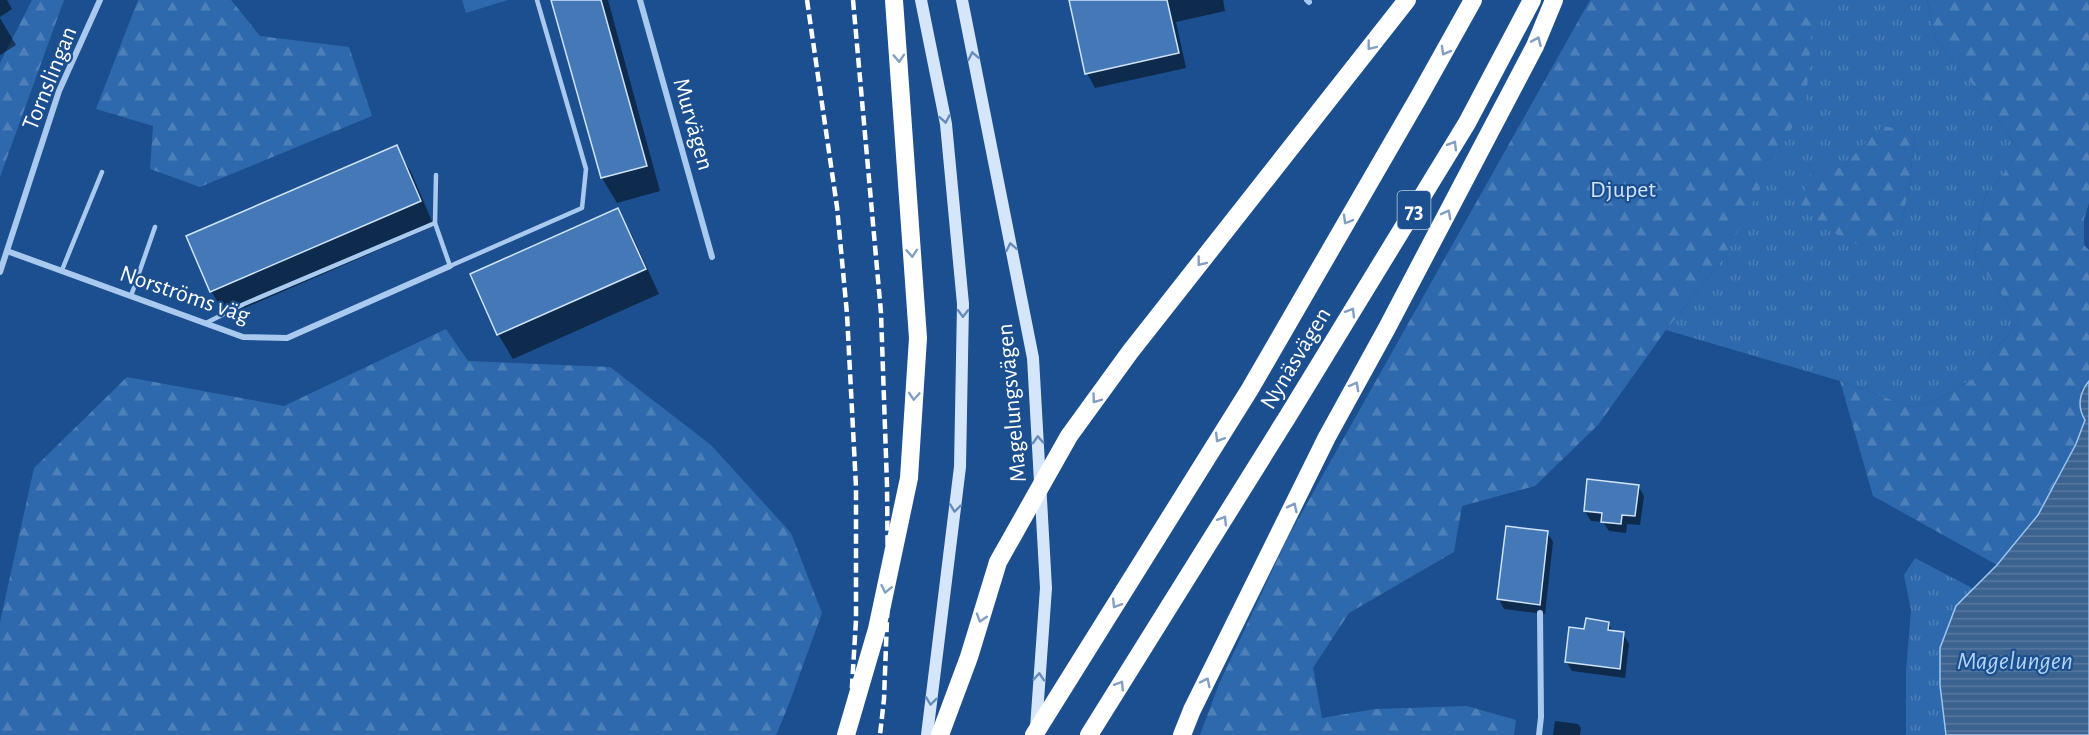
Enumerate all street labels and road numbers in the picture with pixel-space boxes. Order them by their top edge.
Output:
street label: Tornslingan [18,23,82,134]
street label: Murvägen [668,76,718,173]
road number: 73 [1398,191,1430,229]
street label: Norströms väg [117,262,253,328]
street label: Nynäsvägen [1256,303,1336,414]
street label: Magelungsvägen [993,322,1031,483]

